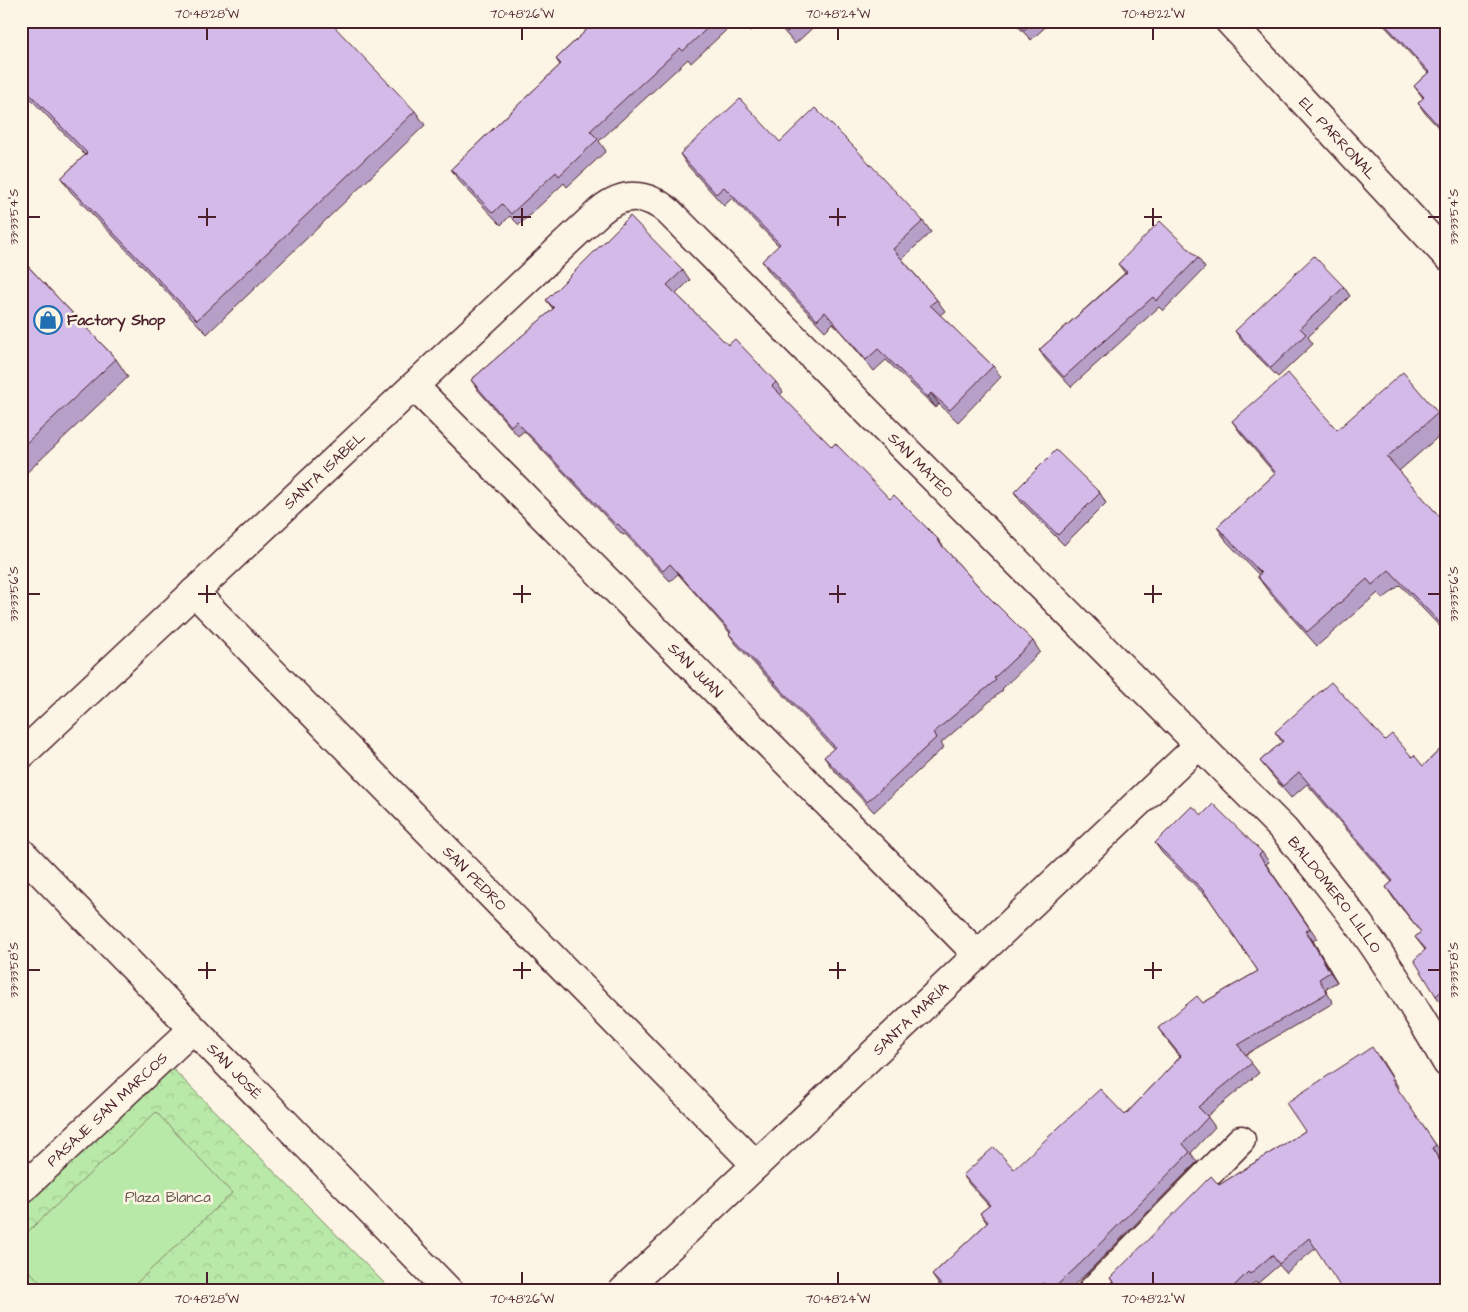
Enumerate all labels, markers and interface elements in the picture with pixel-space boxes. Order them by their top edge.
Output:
text: 70°48'28"W [175,6,240,23]
text: 70°48'26"W [490,6,555,23]
text: 70°48'24"W [806,6,871,23]
text: 70°48'22"W [1121,6,1185,23]
street label: EL PARRONAL [1294,93,1381,185]
text: 33°33'54"S [6,189,23,245]
text: 33°33'54"S [1446,189,1463,245]
shop icon: Factory Shop [33,305,63,335]
place label: Factory Shop [67,310,166,332]
street label: SANTA ISABEL [279,426,370,514]
street label: SAN MATEO [883,428,958,503]
text: 33°33'56"S [6,566,23,622]
text: 33°33'56"S [1446,566,1463,622]
street label: SAN JUAN [663,638,727,703]
street label: BALDOMERO LILLO [1283,832,1386,957]
street label: SAN PEDRO [438,841,511,916]
text: 33°33'58"S [6,942,23,998]
text: 33°33'58"S [1446,942,1463,998]
street label: SANTA MARÍA [868,977,954,1060]
street label: SAN JOSÉ [202,1039,267,1104]
street label: PASAJE SAN MARCOS [42,1047,173,1172]
park label: Plaza Blanca [125,1187,211,1208]
text: 70°48'28"W [175,1291,240,1308]
text: 70°48'26"W [490,1291,555,1308]
text: 70°48'24"W [806,1291,871,1308]
text: 70°48'22"W [1121,1291,1185,1308]

